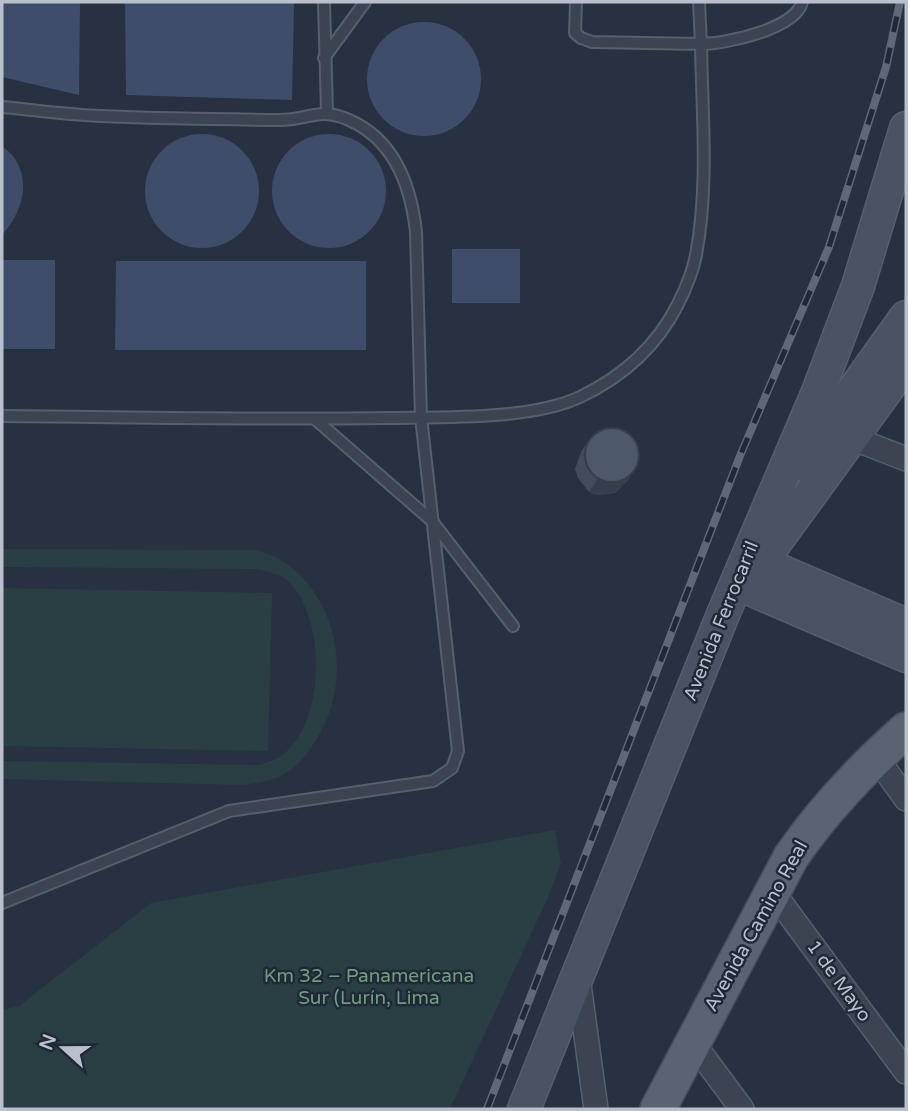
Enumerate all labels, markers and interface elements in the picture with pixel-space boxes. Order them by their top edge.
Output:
street label: Avenida Ferrocarril [679,538,763,704]
street label: Avenida Camino Real [700,837,812,1015]
street label: 1 de Mayo [802,936,876,1026]
park label: Km 32 – Panamericana Sur (Lurín, Lima [264,965,474,1009]
north arrow [28,1013,98,1083]
text: N [35,1031,61,1053]

